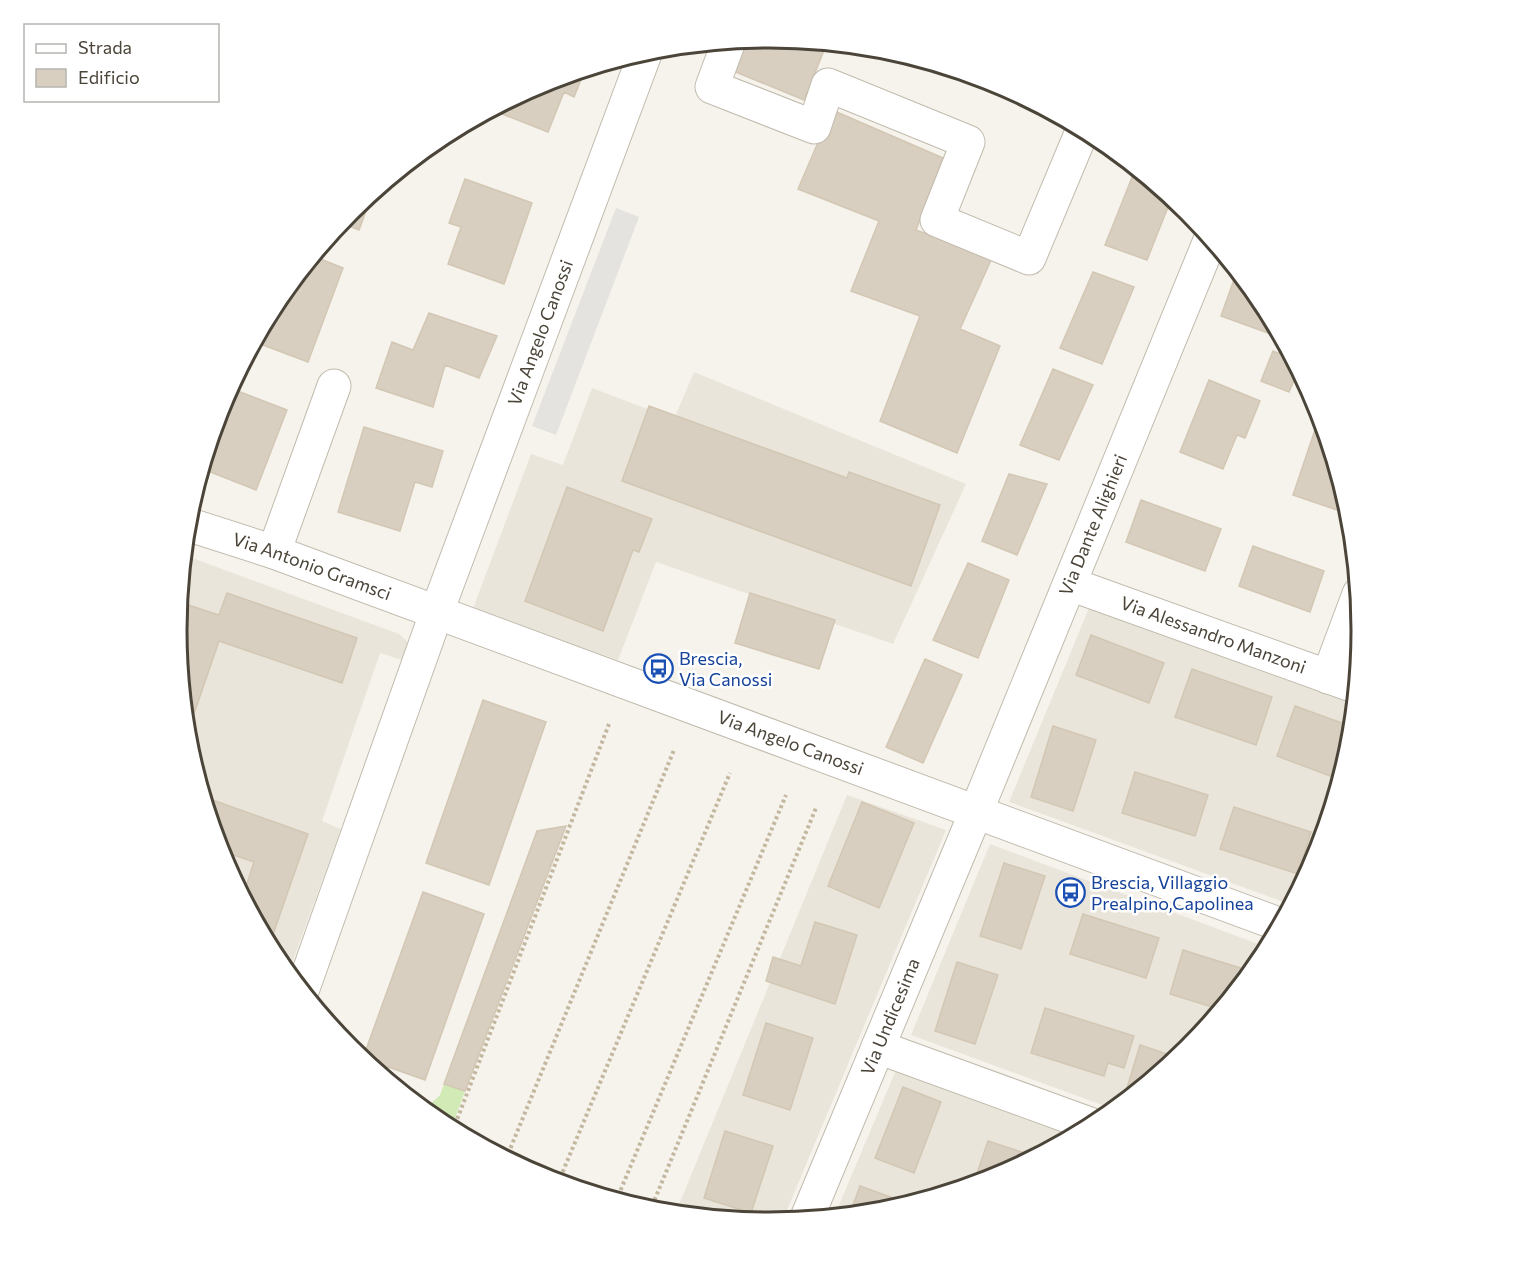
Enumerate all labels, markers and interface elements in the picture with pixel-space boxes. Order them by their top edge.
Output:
legend [24,24,219,102]
text: Strada [78,36,132,58]
text: Edificio [78,66,140,88]
street label: Via Angelo Canossi [503,257,577,409]
street label: Via Dante Alighieri [1054,451,1131,599]
street label: Via Antonio Gramsci [230,527,395,604]
street label: Via Alessandro Manzoni [1118,591,1309,678]
place label: Brescia, Via Canossi [679,647,772,690]
bus stop icon: Brescia, Via Canossi [642,653,674,685]
street label: Via Angelo Canossi [715,705,867,779]
place label: Brescia, Villaggio Prealpino,Capolinea [1091,871,1254,914]
bus stop icon: Brescia, Villaggio Prealpino,Capolinea [1054,877,1086,909]
street label: Via Undicesima [856,955,924,1078]

